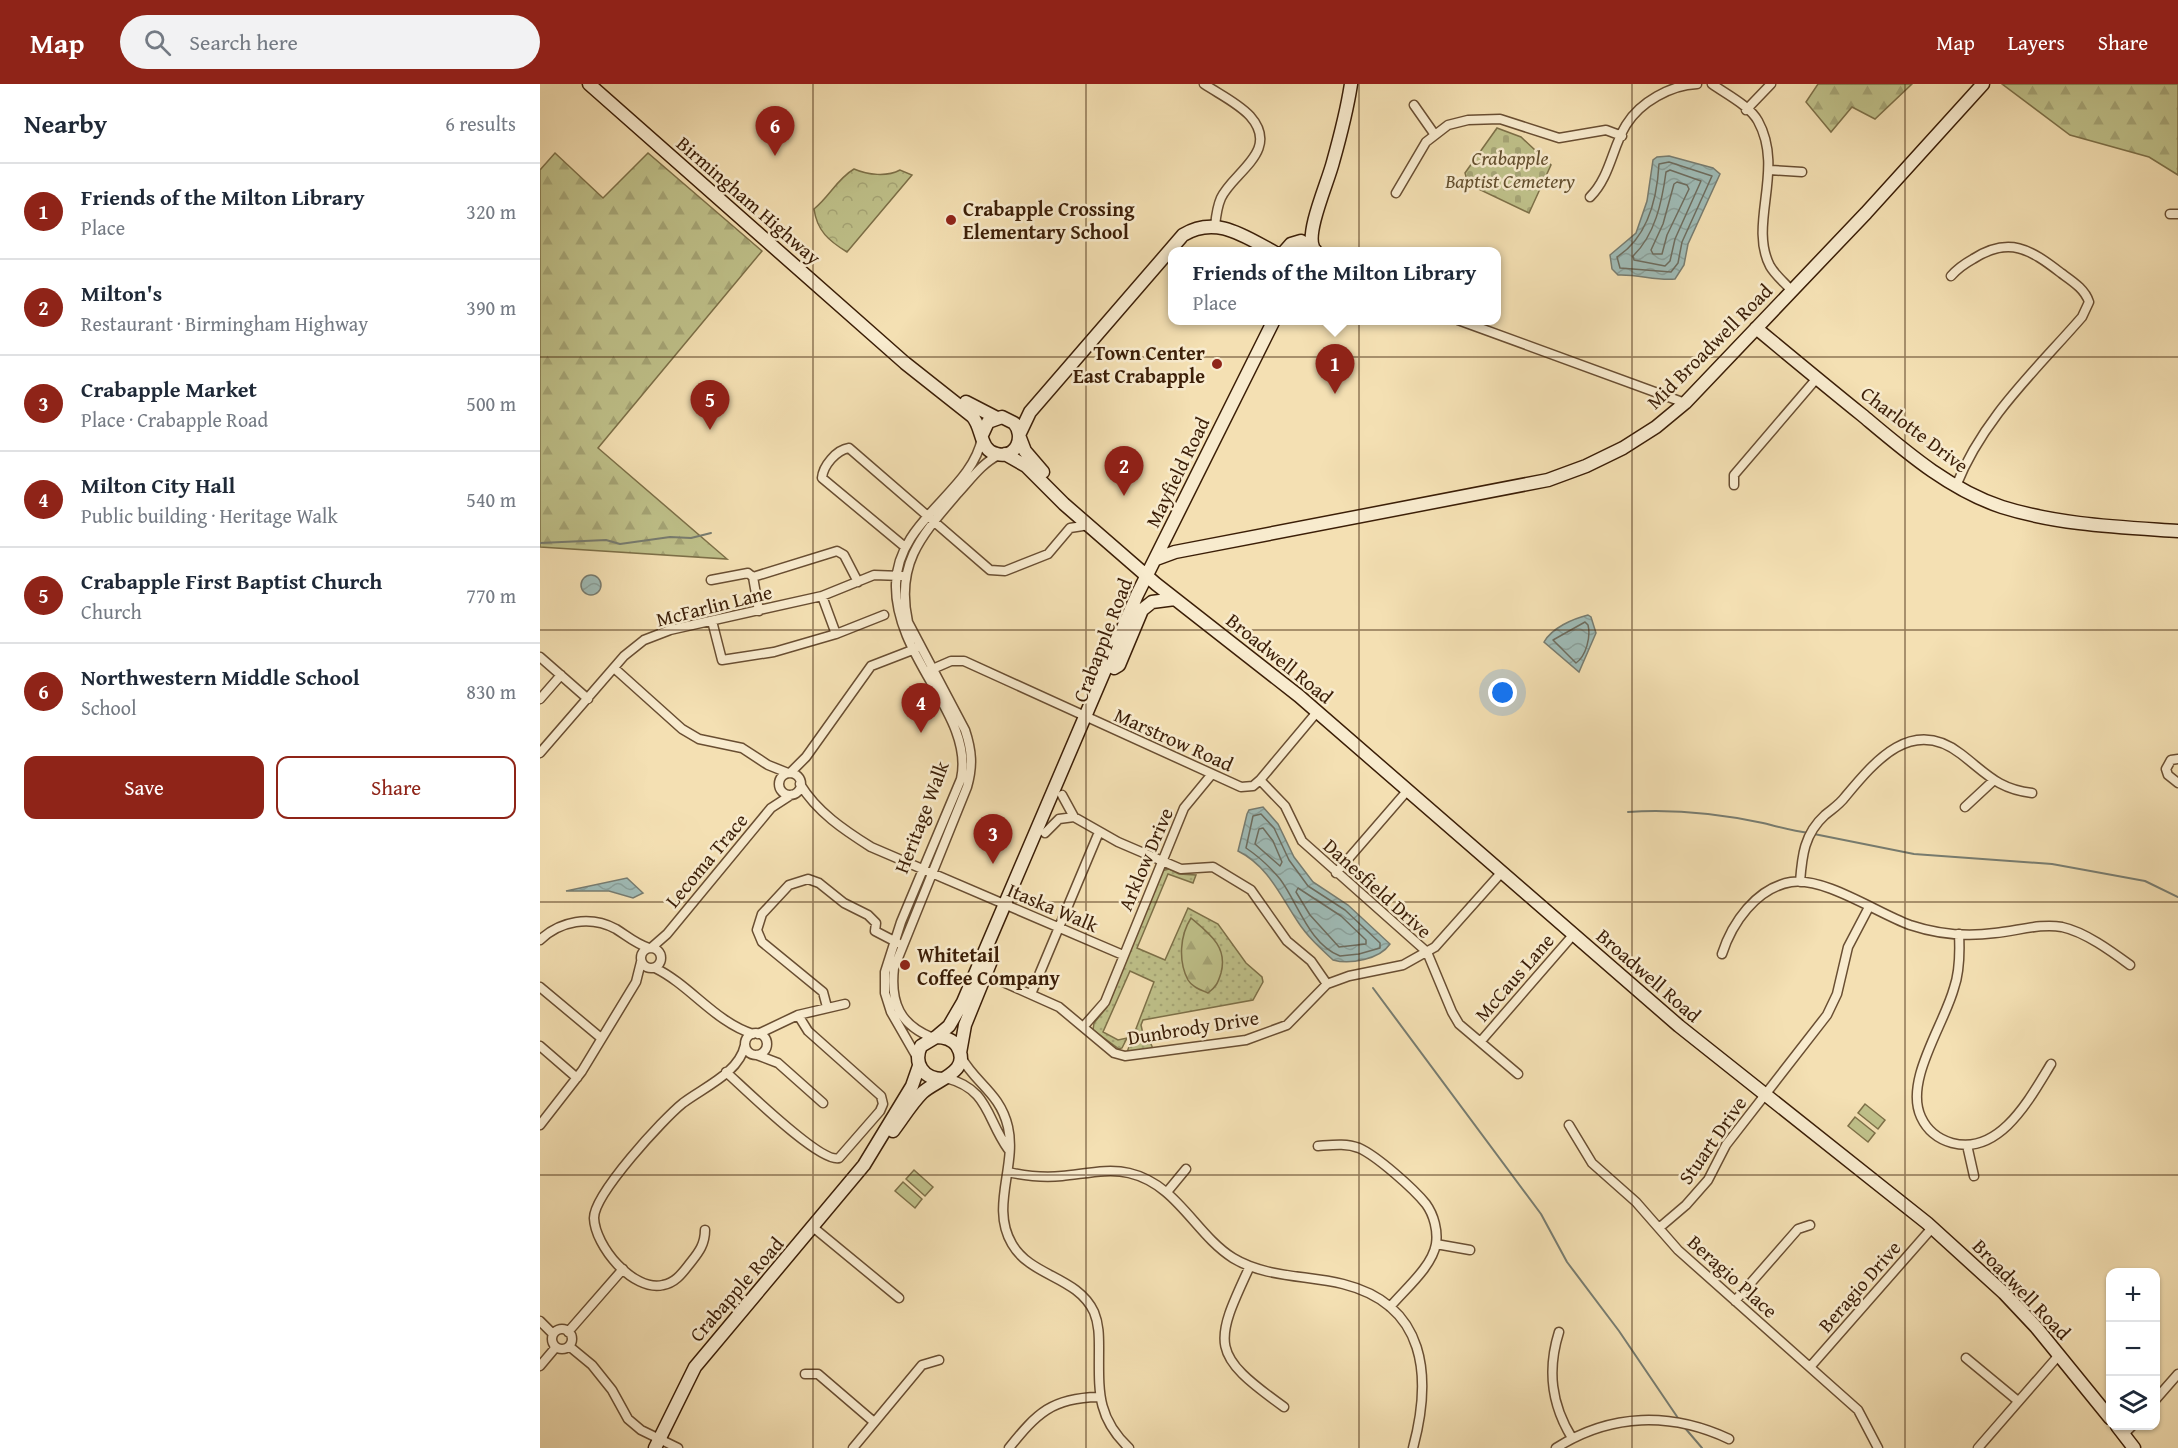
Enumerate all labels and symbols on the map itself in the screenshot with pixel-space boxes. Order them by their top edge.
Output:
pin: 6 [756,106,794,156]
street label: Birmingham Highway [670,129,828,271]
park label: Crabapple Baptist Cemetery [1444,143,1575,195]
place label: Crabapple Crossing Elementary School [963,194,1135,246]
marker: Crabapple Crossing Elementary School [944,213,958,227]
street label: Mid Broadwell Road [1640,276,1779,415]
place label: Town Center East Crabapple [1073,338,1205,390]
pin: 1 [1316,344,1354,394]
marker: Town Center East Crabapple [1210,357,1224,371]
street label: Charlotte Drive [1855,379,1975,479]
pin: 5 [690,380,730,430]
street label: Mayfield Road [1138,412,1216,532]
pin: 2 [1104,446,1144,496]
street label: Crabapple Road [1065,573,1139,706]
street label: McFarlin Lane [653,577,775,633]
street label: Broadwell Road [1220,606,1340,710]
your location [1488,678,1517,707]
pin: 4 [902,684,940,733]
street label: Marstrow Road [1110,700,1238,778]
street label: Heritage Walk [886,756,956,877]
street label: Arklow Drive [1110,803,1180,915]
street label: Lecoma Trace [658,806,754,914]
pin: 3 [974,814,1012,864]
street label: Danesfield Drive [1317,831,1439,945]
street label: Itaska Walk [1003,875,1104,939]
street label: Broadwell Road [1590,921,1708,1029]
street label: McCaus Lane [1467,927,1561,1027]
place label: Whitetail Coffee Company [917,940,1061,992]
marker: Whitetail Coffee Company [898,958,912,972]
street label: Dunbrody Drive [1125,1002,1261,1052]
street label: Stuart Drive [1671,1090,1753,1190]
street label: Beragio Place [1682,1228,1784,1324]
street label: Crabapple Road [682,1230,790,1348]
street label: Broadwell Road [1966,1232,2078,1346]
street label: Beragio Drive [1811,1234,1907,1338]

